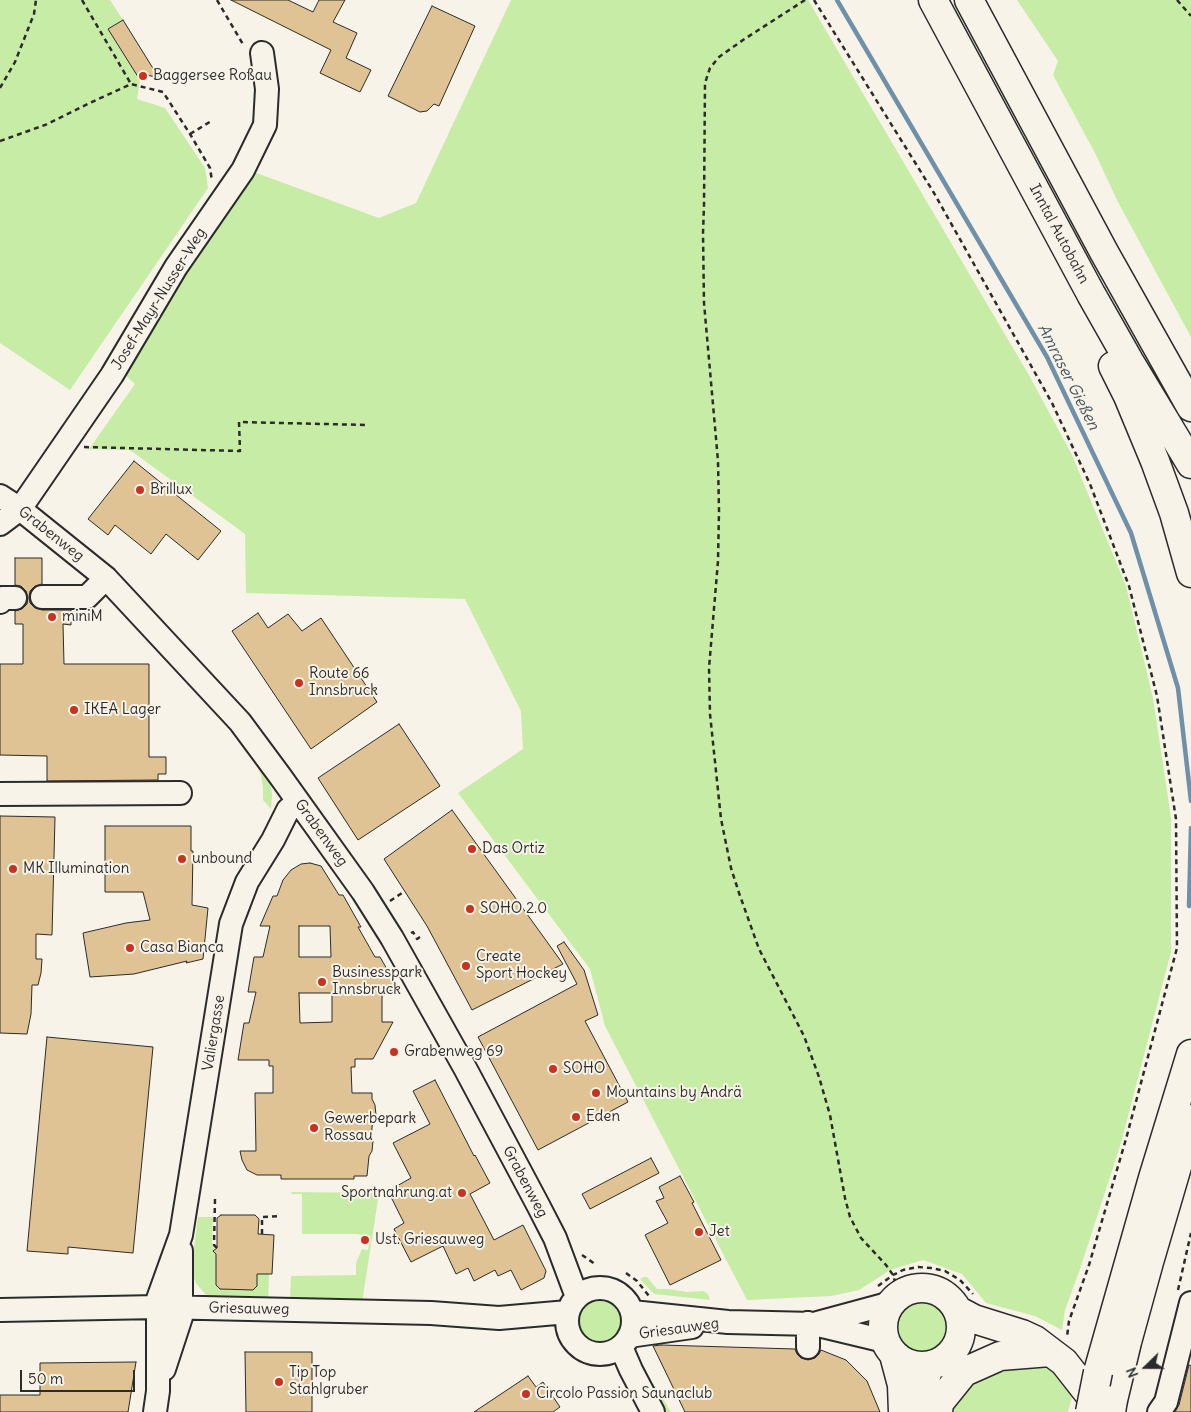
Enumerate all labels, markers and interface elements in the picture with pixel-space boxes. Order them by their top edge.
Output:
place label: Baggersee Roßau [153,67,272,85]
marker: Baggersee Roßau [137,70,149,82]
street label: Inntal Autobahn [1025,181,1093,287]
street label: Josef-Mayr-Nusser-Weg [108,225,210,373]
water label: Amraser Gießen [1033,321,1103,433]
place label: Brillux [150,481,192,499]
marker: Brillux [134,484,146,496]
street label: Grabenweg [15,503,87,565]
place label: miniM [62,608,103,626]
marker: miniM [46,611,58,623]
place label: Route 66 Innsbruck [309,665,378,700]
marker: Route 66 Innsbruck [293,677,305,689]
place label: IKEA Lager [84,701,161,719]
marker: IKEA Lager [68,704,80,716]
street label: Grabenweg [291,796,351,870]
place label: Das Ortiz [482,840,545,858]
marker: Das Ortiz [466,843,478,855]
place label: unbound [192,850,252,868]
marker: unbound [176,853,188,865]
place label: MK Illumination [23,860,129,878]
marker: MK Illumination [7,863,19,875]
place label: SOHO 2.0 [480,900,547,918]
marker: SOHO 2.0 [464,903,476,915]
place label: Casa Bianca [140,939,224,957]
marker: Casa Bianca [124,942,136,954]
place label: Create Sport Hockey [476,948,567,983]
marker: Create Sport Hockey [460,960,472,972]
place label: Businesspark Innsbruck [332,964,422,999]
marker: Businesspark Innsbruck [316,976,328,988]
street label: Valiergasse [199,994,229,1072]
place label: Grabenweg 69 [404,1043,503,1061]
marker: Grabenweg 69 [388,1046,400,1058]
place label: SOHO [563,1060,605,1078]
marker: SOHO [547,1063,559,1075]
place label: Mountains by Andrä [606,1084,742,1102]
marker: Mountains by Andrä [590,1087,602,1099]
place label: Eden [586,1108,620,1126]
place label: Gewerbepark Rossau [324,1110,416,1145]
marker: Eden [570,1111,582,1123]
marker: Gewerbepark Rossau [308,1122,320,1134]
street label: Grabenweg [499,1143,551,1221]
place label: Sportnahrung.at [341,1184,452,1202]
marker: Sportnahrung.at [456,1187,468,1199]
place label: Jet [709,1223,730,1241]
marker: Jet [693,1226,705,1238]
place label: Ust. Griesauweg [375,1231,484,1249]
marker: Ust. Griesauweg [359,1234,371,1246]
street label: Griesauweg [208,1299,290,1319]
street label: Griesauweg [638,1314,720,1344]
north arrow [1121,1342,1171,1392]
scale bar [22,1360,138,1392]
place label: Tip Top Stahlgruber [289,1364,368,1399]
text: N [1122,1365,1142,1380]
text: 50 m [28,1369,63,1388]
marker: Tip Top Stahlgruber [273,1376,285,1388]
place label: Circolo Passion Saunaclub [536,1385,712,1403]
marker: Circolo Passion Saunaclub [520,1388,532,1400]

